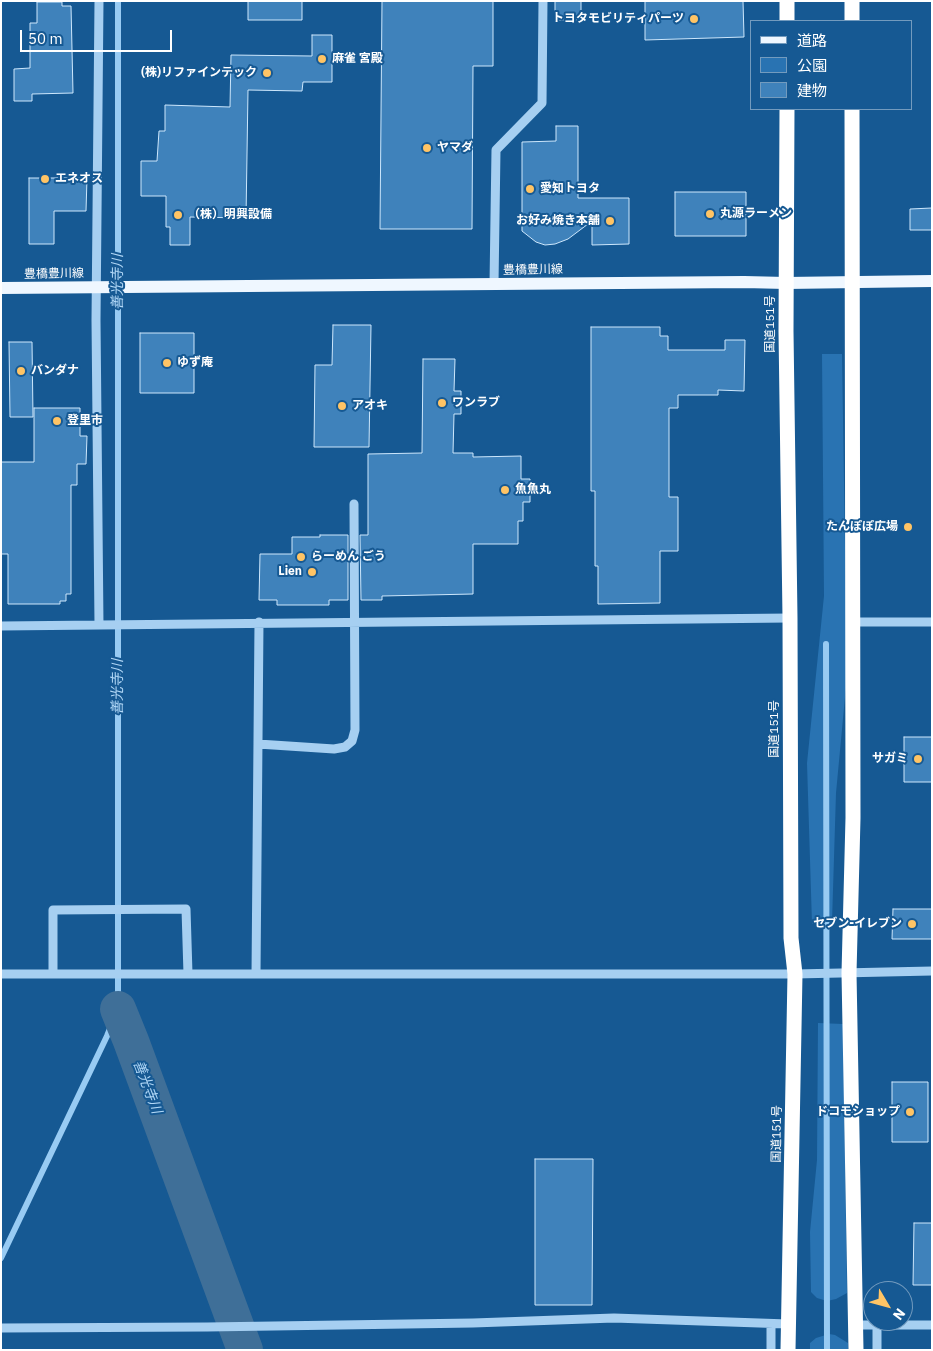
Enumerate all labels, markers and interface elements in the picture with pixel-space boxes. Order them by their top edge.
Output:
place label: トヨタモビリティパーツ [552,12,684,26]
marker: トヨタモビリティパーツ [688,13,700,25]
scale bar [22,20,175,52]
legend [750,20,913,110]
text: 50 m [28,29,63,48]
text: 道路 [797,31,827,50]
place label: 麻雀 宮殿 [332,52,383,66]
marker: 麻雀 宮殿 [316,53,328,65]
text: 公園 [797,56,827,75]
place label: (株)リファインテック [141,66,257,80]
marker: (株)リファインテック [261,67,273,79]
text: 建物 [797,81,827,100]
place label: ヤマダ [437,141,473,155]
marker: ヤマダ [421,142,433,154]
place label: エネオス [55,172,103,186]
marker: エネオス [39,173,51,185]
place label: 愛知トヨタ [540,182,600,196]
marker: 愛知トヨタ [524,183,536,195]
place label: 丸源ラーメン [720,207,792,221]
place label: （株）明興設備 [188,208,272,222]
marker: 丸源ラーメン [704,208,716,220]
marker: （株）明興設備 [172,209,184,221]
place label: お好み焼き本舗 [516,214,600,228]
marker: お好み焼き本舗 [604,215,616,227]
water label: 善光寺川 [110,254,126,310]
street label: 豊橋豊川線 [503,262,563,278]
street label: 豊橋豊川線 [24,266,84,282]
street label: 国道151号 [764,295,778,353]
place label: ゆず庵 [177,356,213,370]
marker: ゆず庵 [161,357,173,369]
place label: バンダナ [31,364,79,378]
marker: バンダナ [15,365,27,377]
place label: ワンラブ [452,396,500,410]
marker: ワンラブ [436,397,448,409]
place label: アオキ [352,399,388,413]
marker: アオキ [336,400,348,412]
place label: 登里市 [67,414,103,428]
marker: 登里市 [51,415,63,427]
place label: 魚魚丸 [515,483,551,497]
marker: 魚魚丸 [499,484,511,496]
place label: たんぽぽ広場 [826,520,898,534]
marker: たんぽぽ広場 [902,521,914,533]
place label: らーめん ごう [311,550,386,564]
marker: らーめん ごう [295,551,307,563]
place label: Lien [278,565,302,579]
marker: Lien [306,566,318,578]
water label: 善光寺川 [110,659,126,715]
street label: 国道151号 [768,700,782,758]
place label: サガミ [872,752,908,766]
marker: サガミ [912,753,924,765]
place label: セブン-イレブン [813,917,902,931]
marker: セブン-イレブン [906,918,918,930]
water label: 善光寺川 [129,1058,165,1116]
street label: 国道151号 [769,1105,785,1163]
place label: ドコモショップ [816,1105,900,1119]
marker: ドコモショップ [904,1106,916,1118]
north arrow [863,1281,913,1331]
text: N [889,1305,909,1324]

